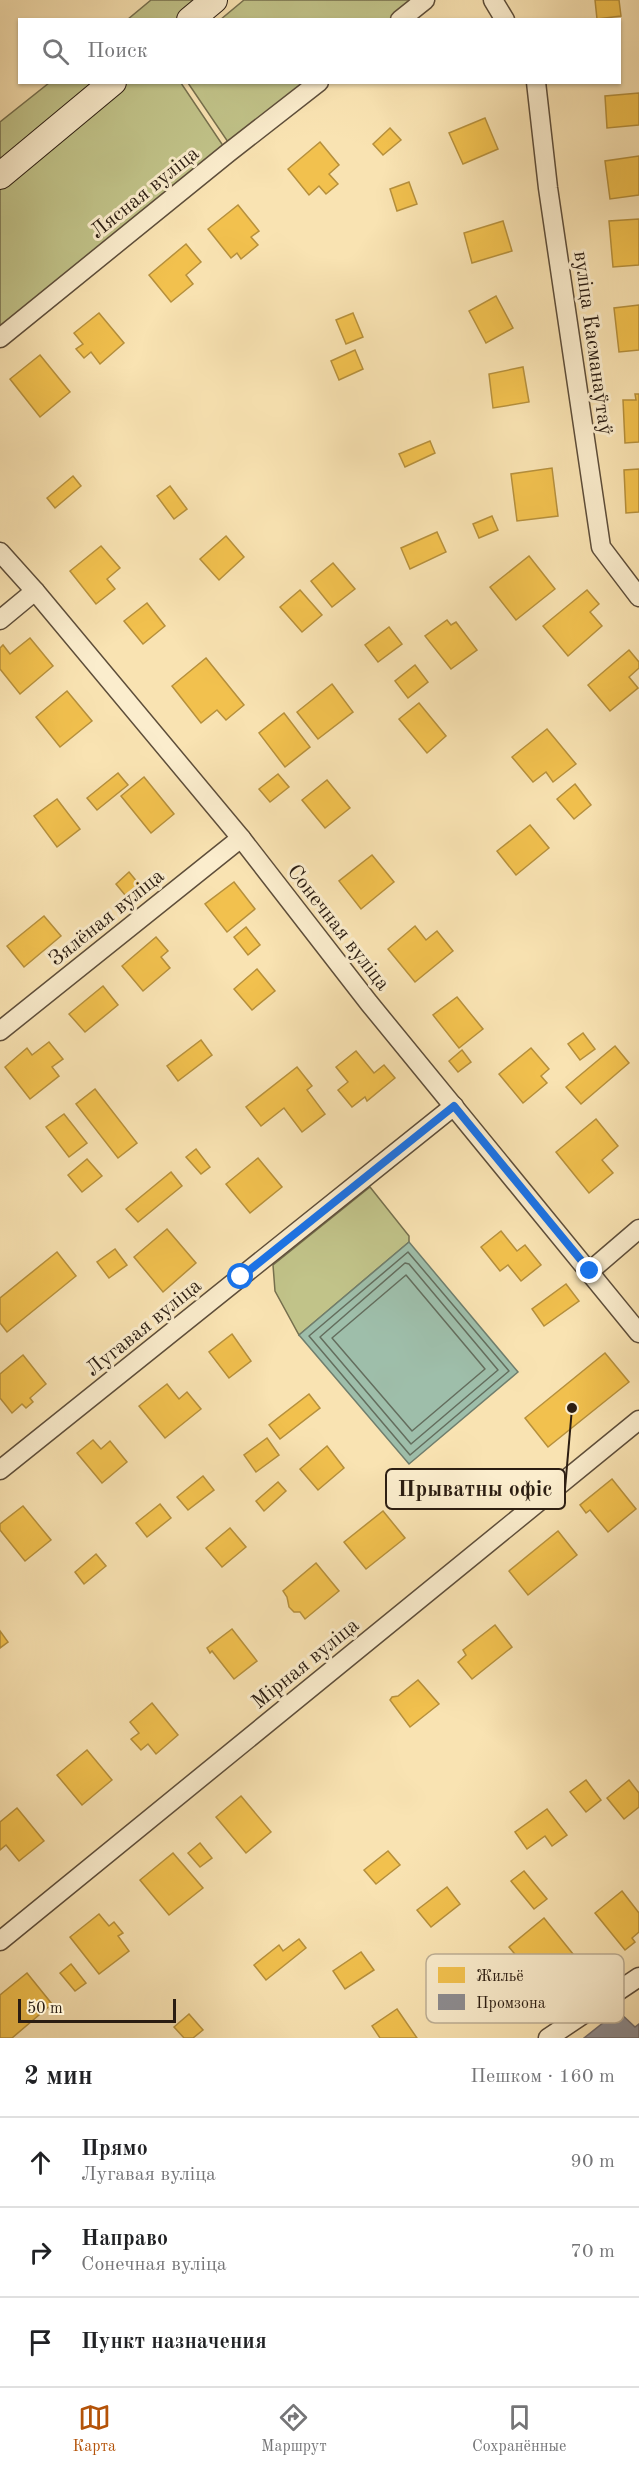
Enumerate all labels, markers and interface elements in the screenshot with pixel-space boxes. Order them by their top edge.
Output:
search box [18,18,621,84]
icon: search [39,35,72,68]
text: Поиск [87,40,148,62]
street label: Лясная вуліца [87,143,203,243]
street label: вуліца Касманаўтаў [569,250,616,437]
street label: Сонечная вуліца [282,861,393,995]
street label: Зялёная вуліца [45,866,168,971]
route end [576,1257,602,1283]
route start [227,1263,253,1289]
street label: Лугавая вуліца [82,1275,206,1381]
callout: Прыватны офіс [386,1469,565,1509]
text: Прыватны офіс [397,1479,553,1502]
street label: Мірная вуліца [248,1615,363,1714]
legend [426,1954,624,2023]
text: Жильё [476,1969,524,1985]
scale bar [18,1996,176,2024]
text: Промзона [476,1996,546,2012]
text: 50 m [27,2001,63,2017]
text: 2 мин [24,2064,93,2090]
text: Пешком · 160 m [470,2067,615,2087]
text: Прямо [81,2138,148,2160]
icon: ahead [24,2146,57,2179]
text: 90 m [570,2152,615,2172]
text: Лугавая вуліца [81,2165,216,2185]
text: Направо [81,2228,168,2250]
icon: right [24,2236,57,2269]
text: 70 m [570,2242,615,2262]
text: Сонечная вуліца [81,2255,227,2275]
icon: arrive [24,2326,57,2359]
text: Пункт назначения [81,2331,267,2353]
tab: Карта [73,2401,116,2457]
tab: Маршрут [261,2401,327,2457]
tab: Сохранённые [472,2401,566,2457]

